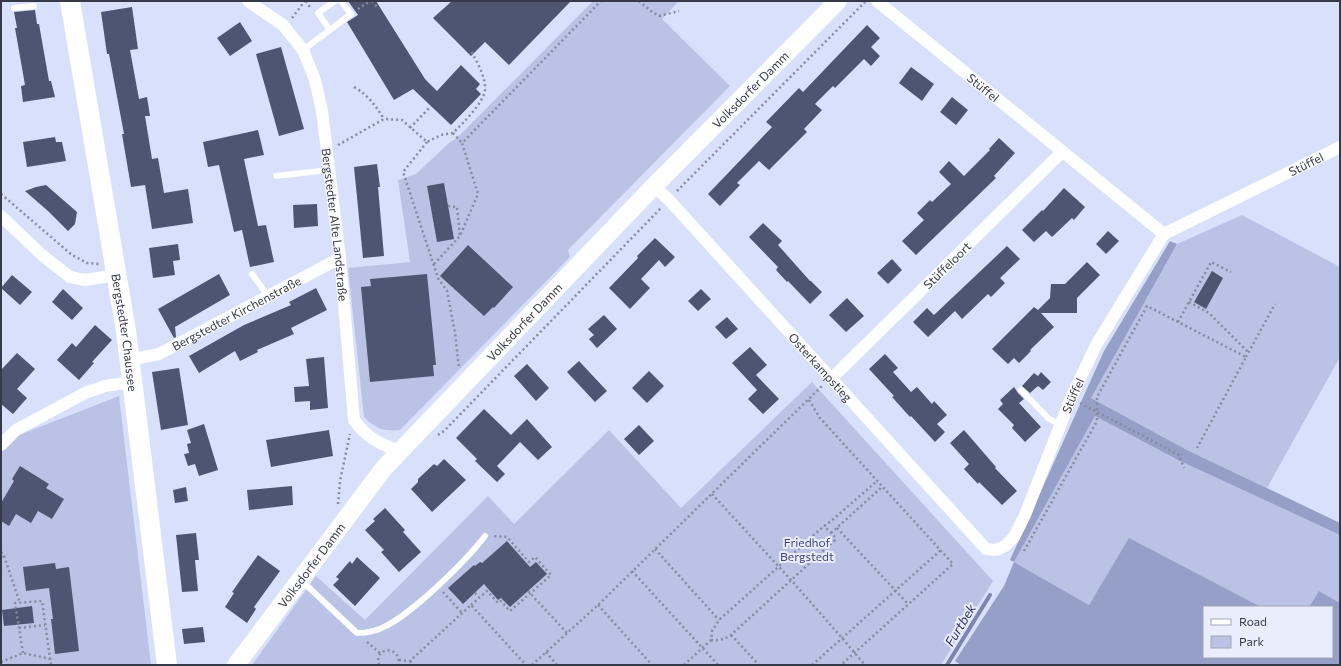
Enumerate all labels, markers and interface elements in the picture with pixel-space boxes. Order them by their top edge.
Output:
street label: Volksdorfer Damm [709,48,791,131]
street label: Stüffel [965,70,1002,104]
street label: Bergstedter Alte Landstraße [320,147,351,302]
street label: Stüffel [1286,149,1326,178]
street label: Stüffeloort [920,239,974,292]
street label: Bergstedter Chaussee [109,272,140,392]
street label: Bergstedter Kirchenstraße [169,273,303,353]
street label: Volksdorfer Damm [484,280,565,364]
street label: Osterkampstieg [786,330,856,404]
street label: Stüffel [1059,376,1087,415]
street label: Volksdorfer Damm [275,520,347,610]
park label: Friedhof Bergstedt [780,535,834,563]
water label: Furtbek [941,600,979,649]
legend [1203,606,1333,658]
text: Road [1239,614,1267,628]
text: Park [1239,634,1265,648]

